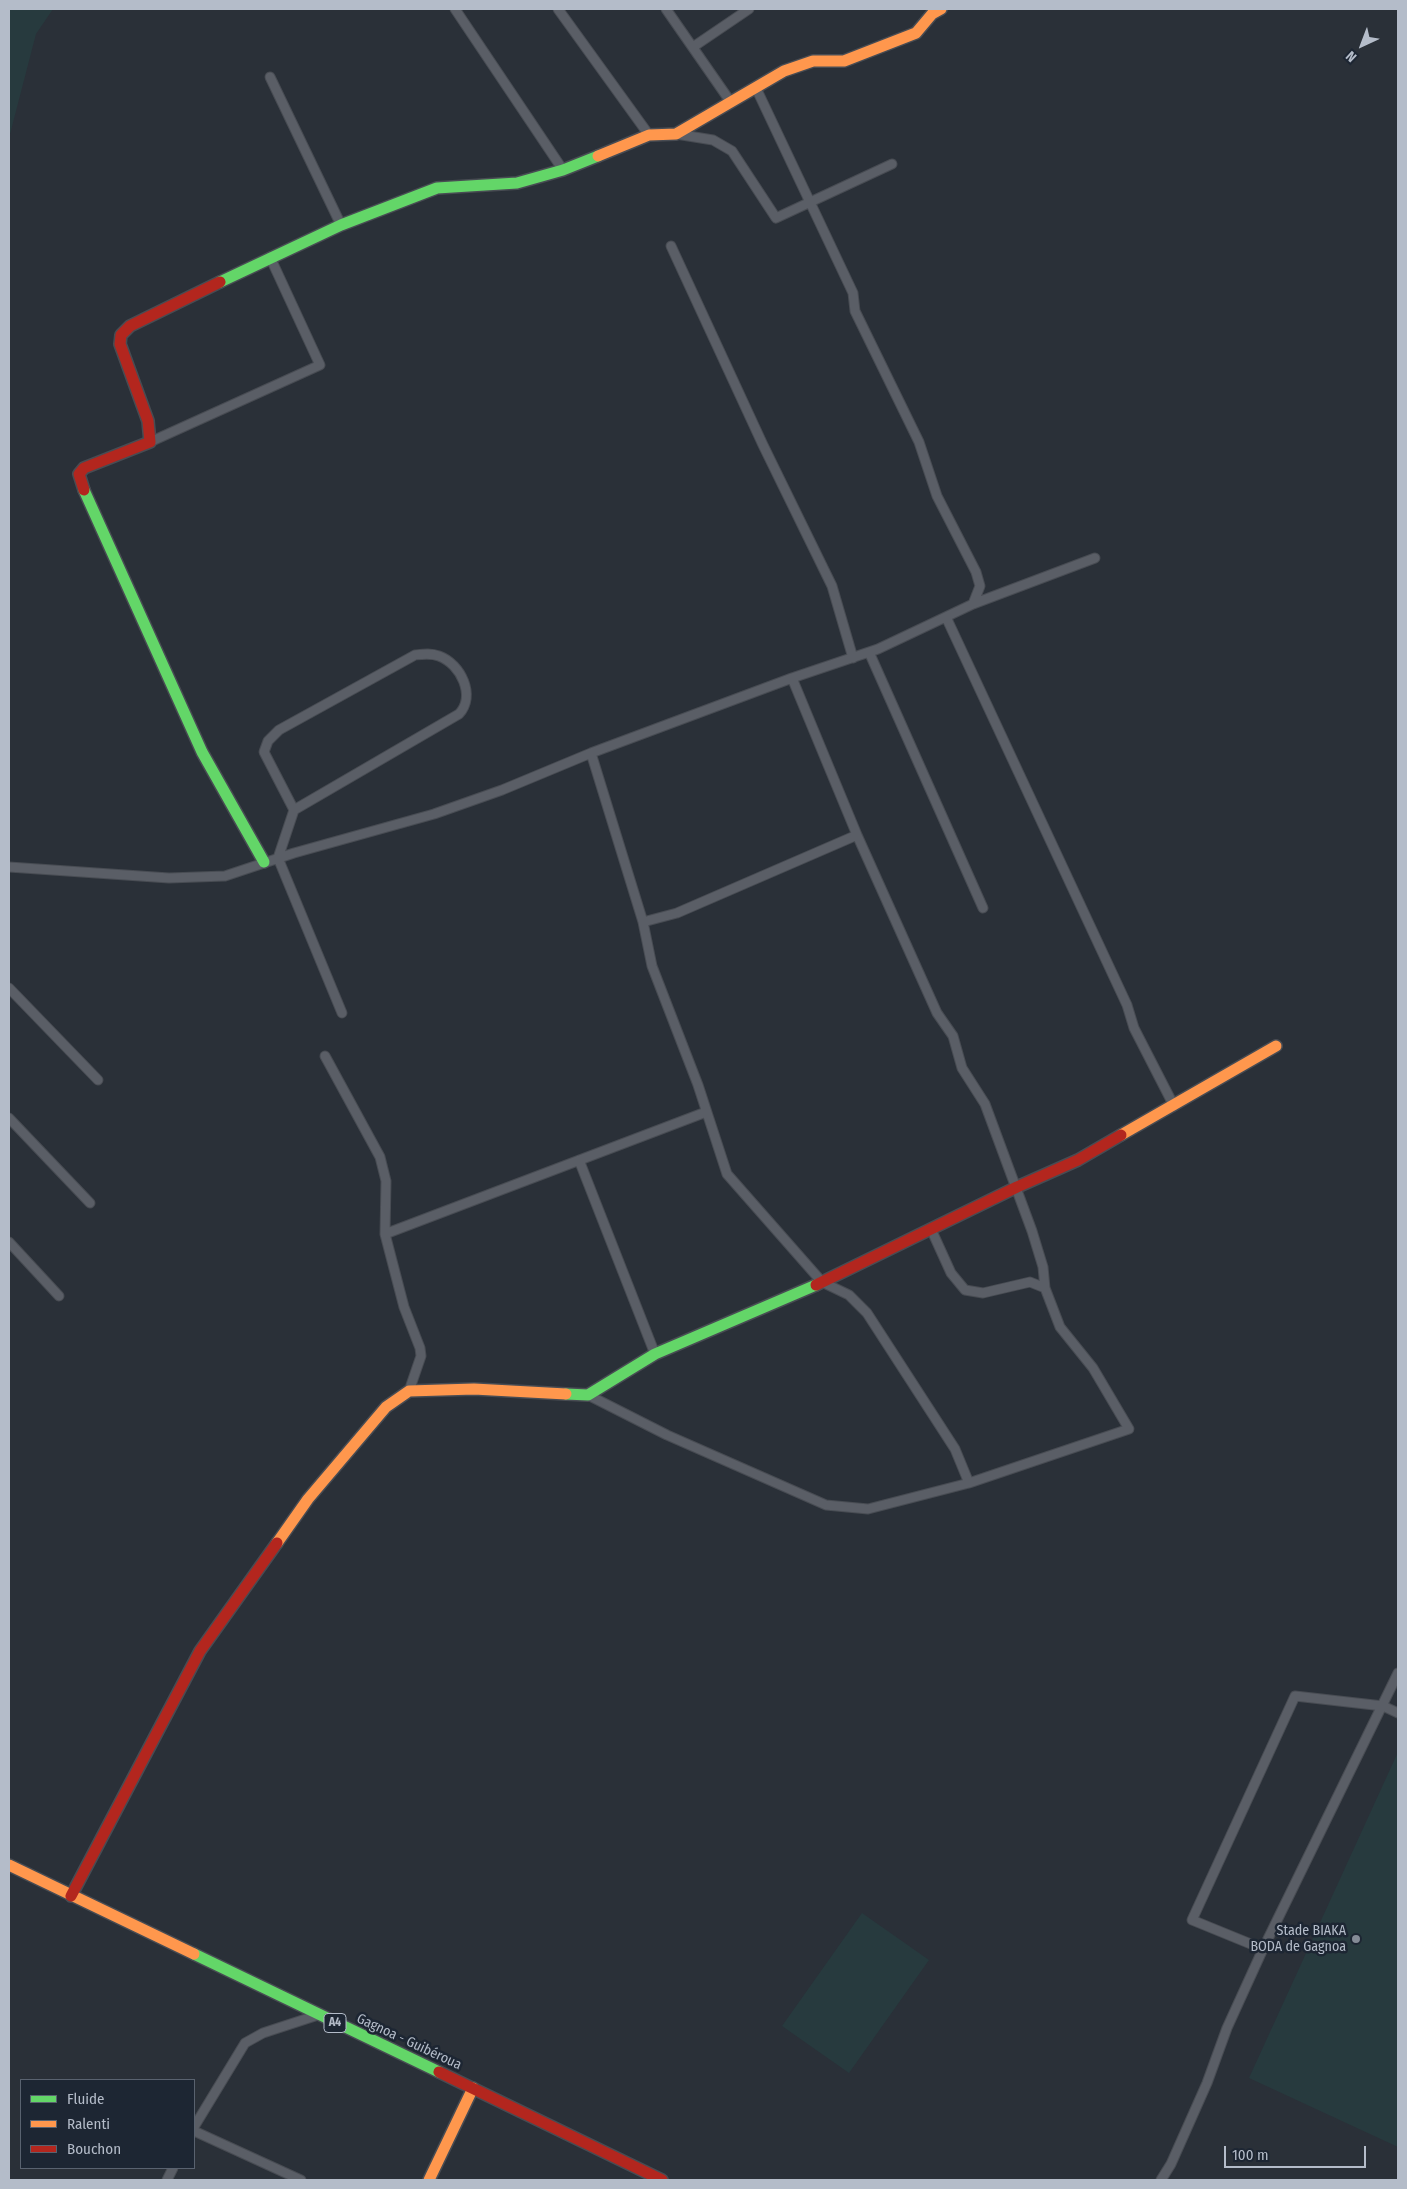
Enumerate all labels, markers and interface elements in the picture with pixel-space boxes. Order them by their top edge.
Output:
north arrow [1337,20,1387,70]
text: N [1343,47,1360,65]
place label: Stade BIAKA BODA de Gagnoa [1250,1923,1346,1955]
marker: Stade BIAKA BODA de Gagnoa [1350,1933,1362,1945]
street label: Gagnoa - Guibéroua [354,2010,464,2074]
road number: A4 [324,2014,346,2032]
legend [20,2079,195,2169]
text: Fluide [67,2090,104,2108]
text: Ralenti [67,2115,110,2133]
scale bar [1227,2136,1370,2168]
text: Bouchon [67,2140,121,2158]
text: 100 m [1232,2146,1269,2164]

